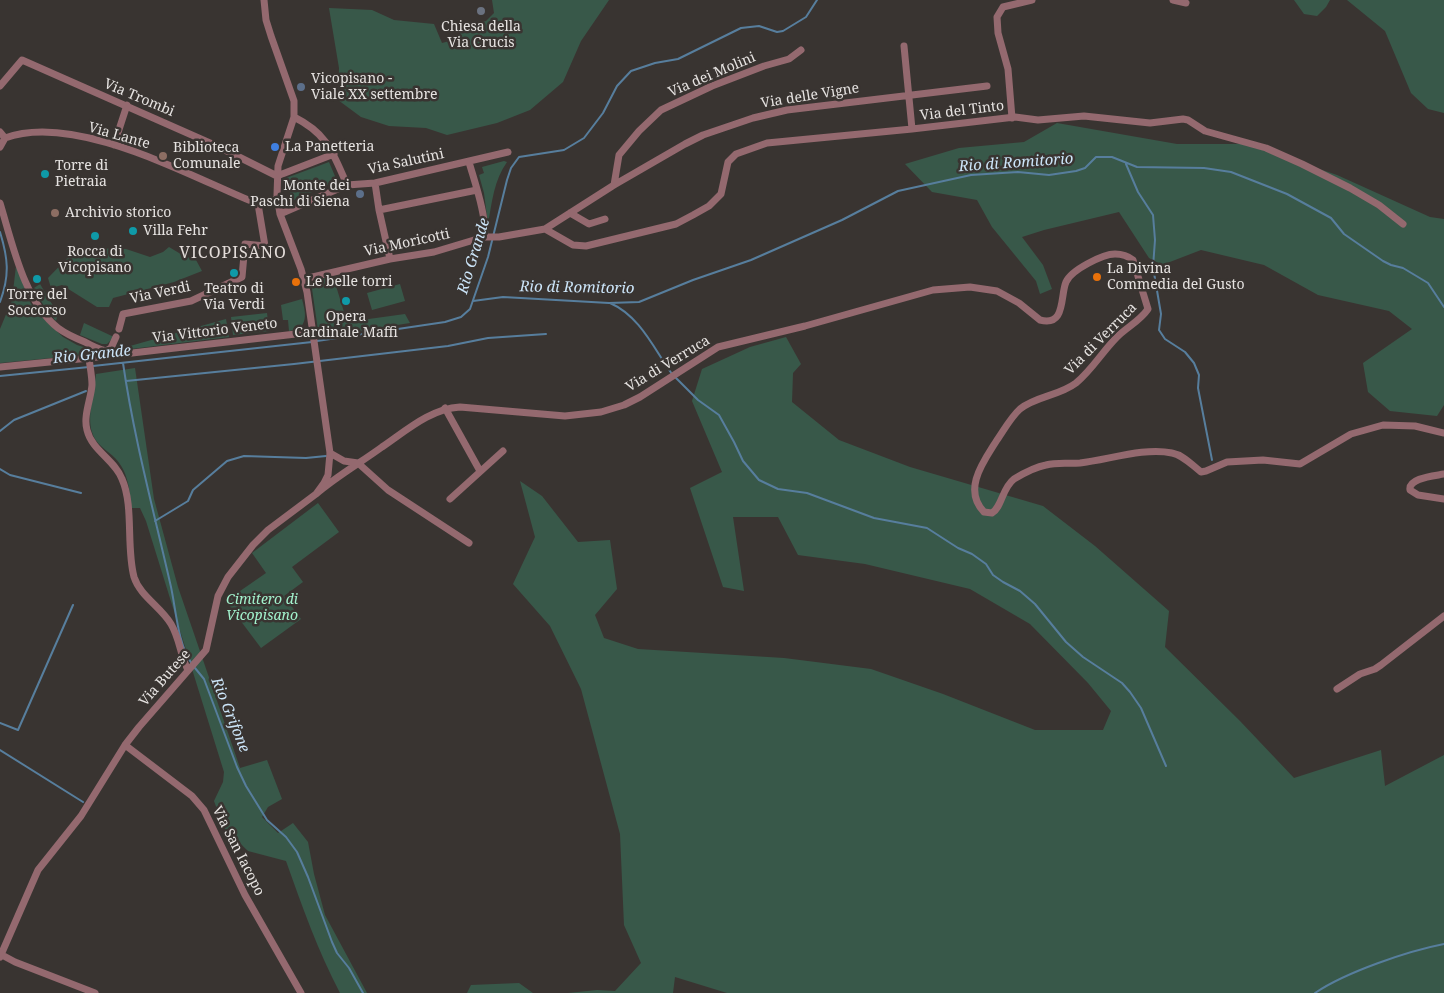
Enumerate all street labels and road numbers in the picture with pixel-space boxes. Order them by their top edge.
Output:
street label: Via dei Molini [666,49,758,101]
street label: Via Trombi [101,76,177,120]
street label: Via delle Vigne [760,80,860,112]
street label: Via del Tinto [919,98,1005,124]
street label: Via Lante [86,119,152,153]
street label: Via Salutini [367,146,445,178]
street label: Via Moricotti [363,226,451,260]
street label: Via Verdi [128,278,192,308]
street label: Via di Verruca [1061,299,1141,379]
street label: Via Vittorio Veneto [152,315,278,347]
street label: Via di Verruca [623,332,713,396]
street label: Via Butese [136,646,194,710]
street label: Via San Iacopo [208,803,268,899]

